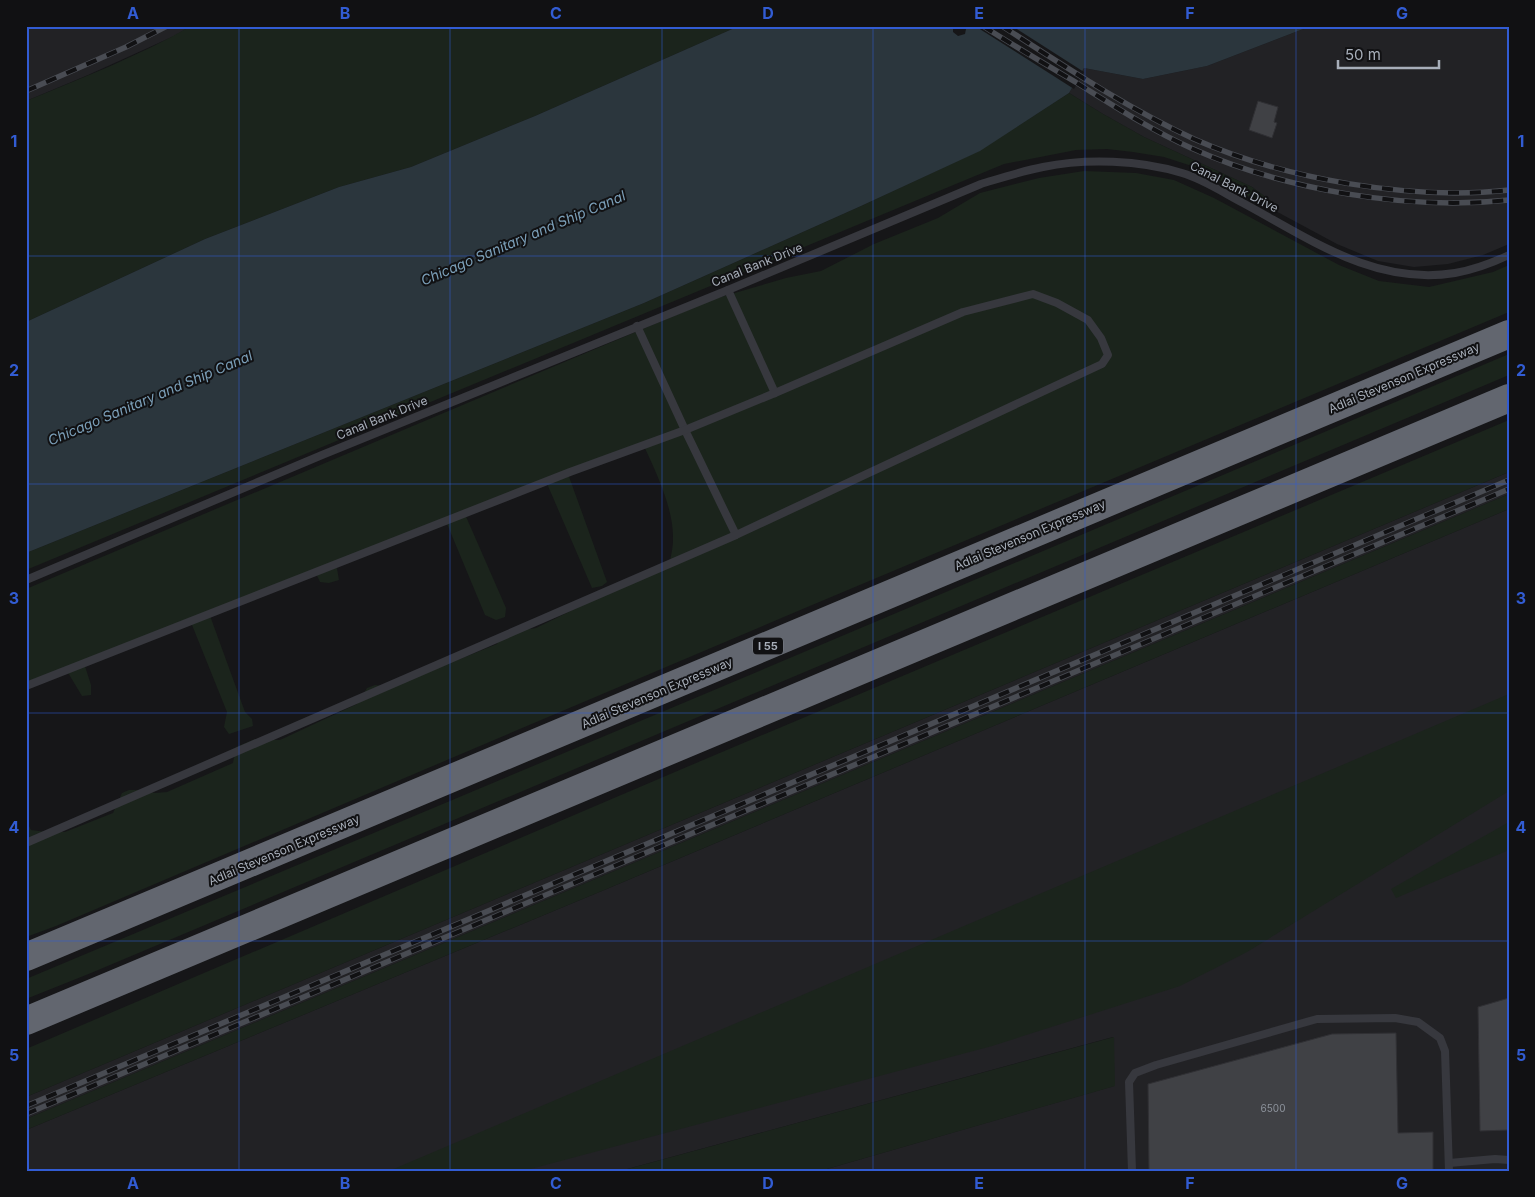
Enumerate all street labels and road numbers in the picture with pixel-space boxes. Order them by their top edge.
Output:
street label: Canal Bank Drive [1188,158,1281,215]
street label: Canal Bank Drive [709,239,805,290]
street label: Adlai Stevenson Expressway [1326,339,1482,416]
street label: Canal Bank Drive [334,392,430,443]
street label: Adlai Stevenson Expressway [952,496,1108,573]
road number: I 55 [753,637,783,654]
street label: Adlai Stevenson Expressway [579,654,735,731]
street label: Adlai Stevenson Expressway [206,811,362,888]

